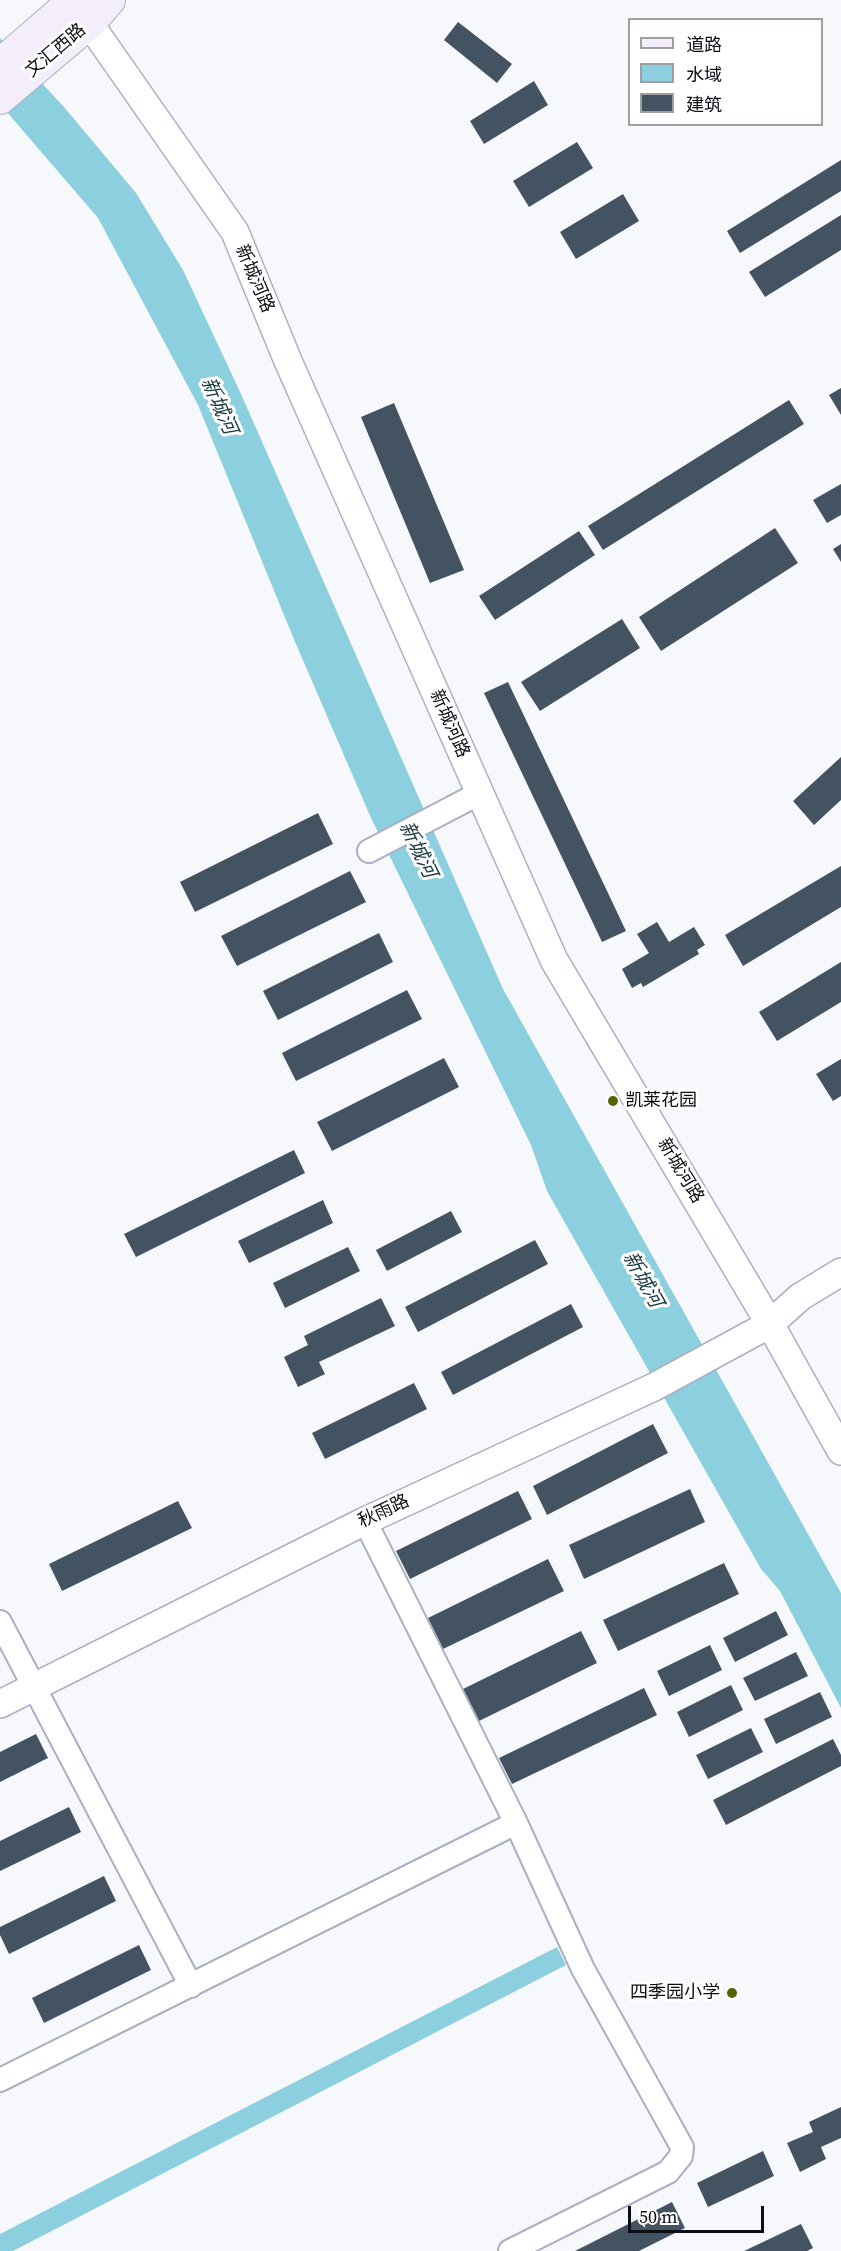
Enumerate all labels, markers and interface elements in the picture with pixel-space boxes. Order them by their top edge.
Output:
legend [628,18,823,126]
street label: 文汇西路 [21,20,91,82]
text: 道路 [686,32,722,57]
text: 水域 [686,62,722,87]
text: 建筑 [686,92,722,117]
street label: 新城河路 [230,242,278,316]
water label: 新城河 [195,374,241,438]
street label: 新城河路 [424,687,474,761]
water label: 新城河 [393,818,441,882]
place label: 凯莱花园 [625,1090,697,1112]
marker: 凯莱花园 [606,1094,620,1108]
street label: 新城河路 [652,1135,708,1207]
water label: 新城河 [617,1248,667,1312]
street label: 秋雨路 [355,1491,413,1533]
place label: 四季园小学 [630,1982,720,2004]
marker: 四季园小学 [725,1986,739,2000]
scale bar [631,2194,768,2232]
text: 50 m [639,2204,677,2229]

